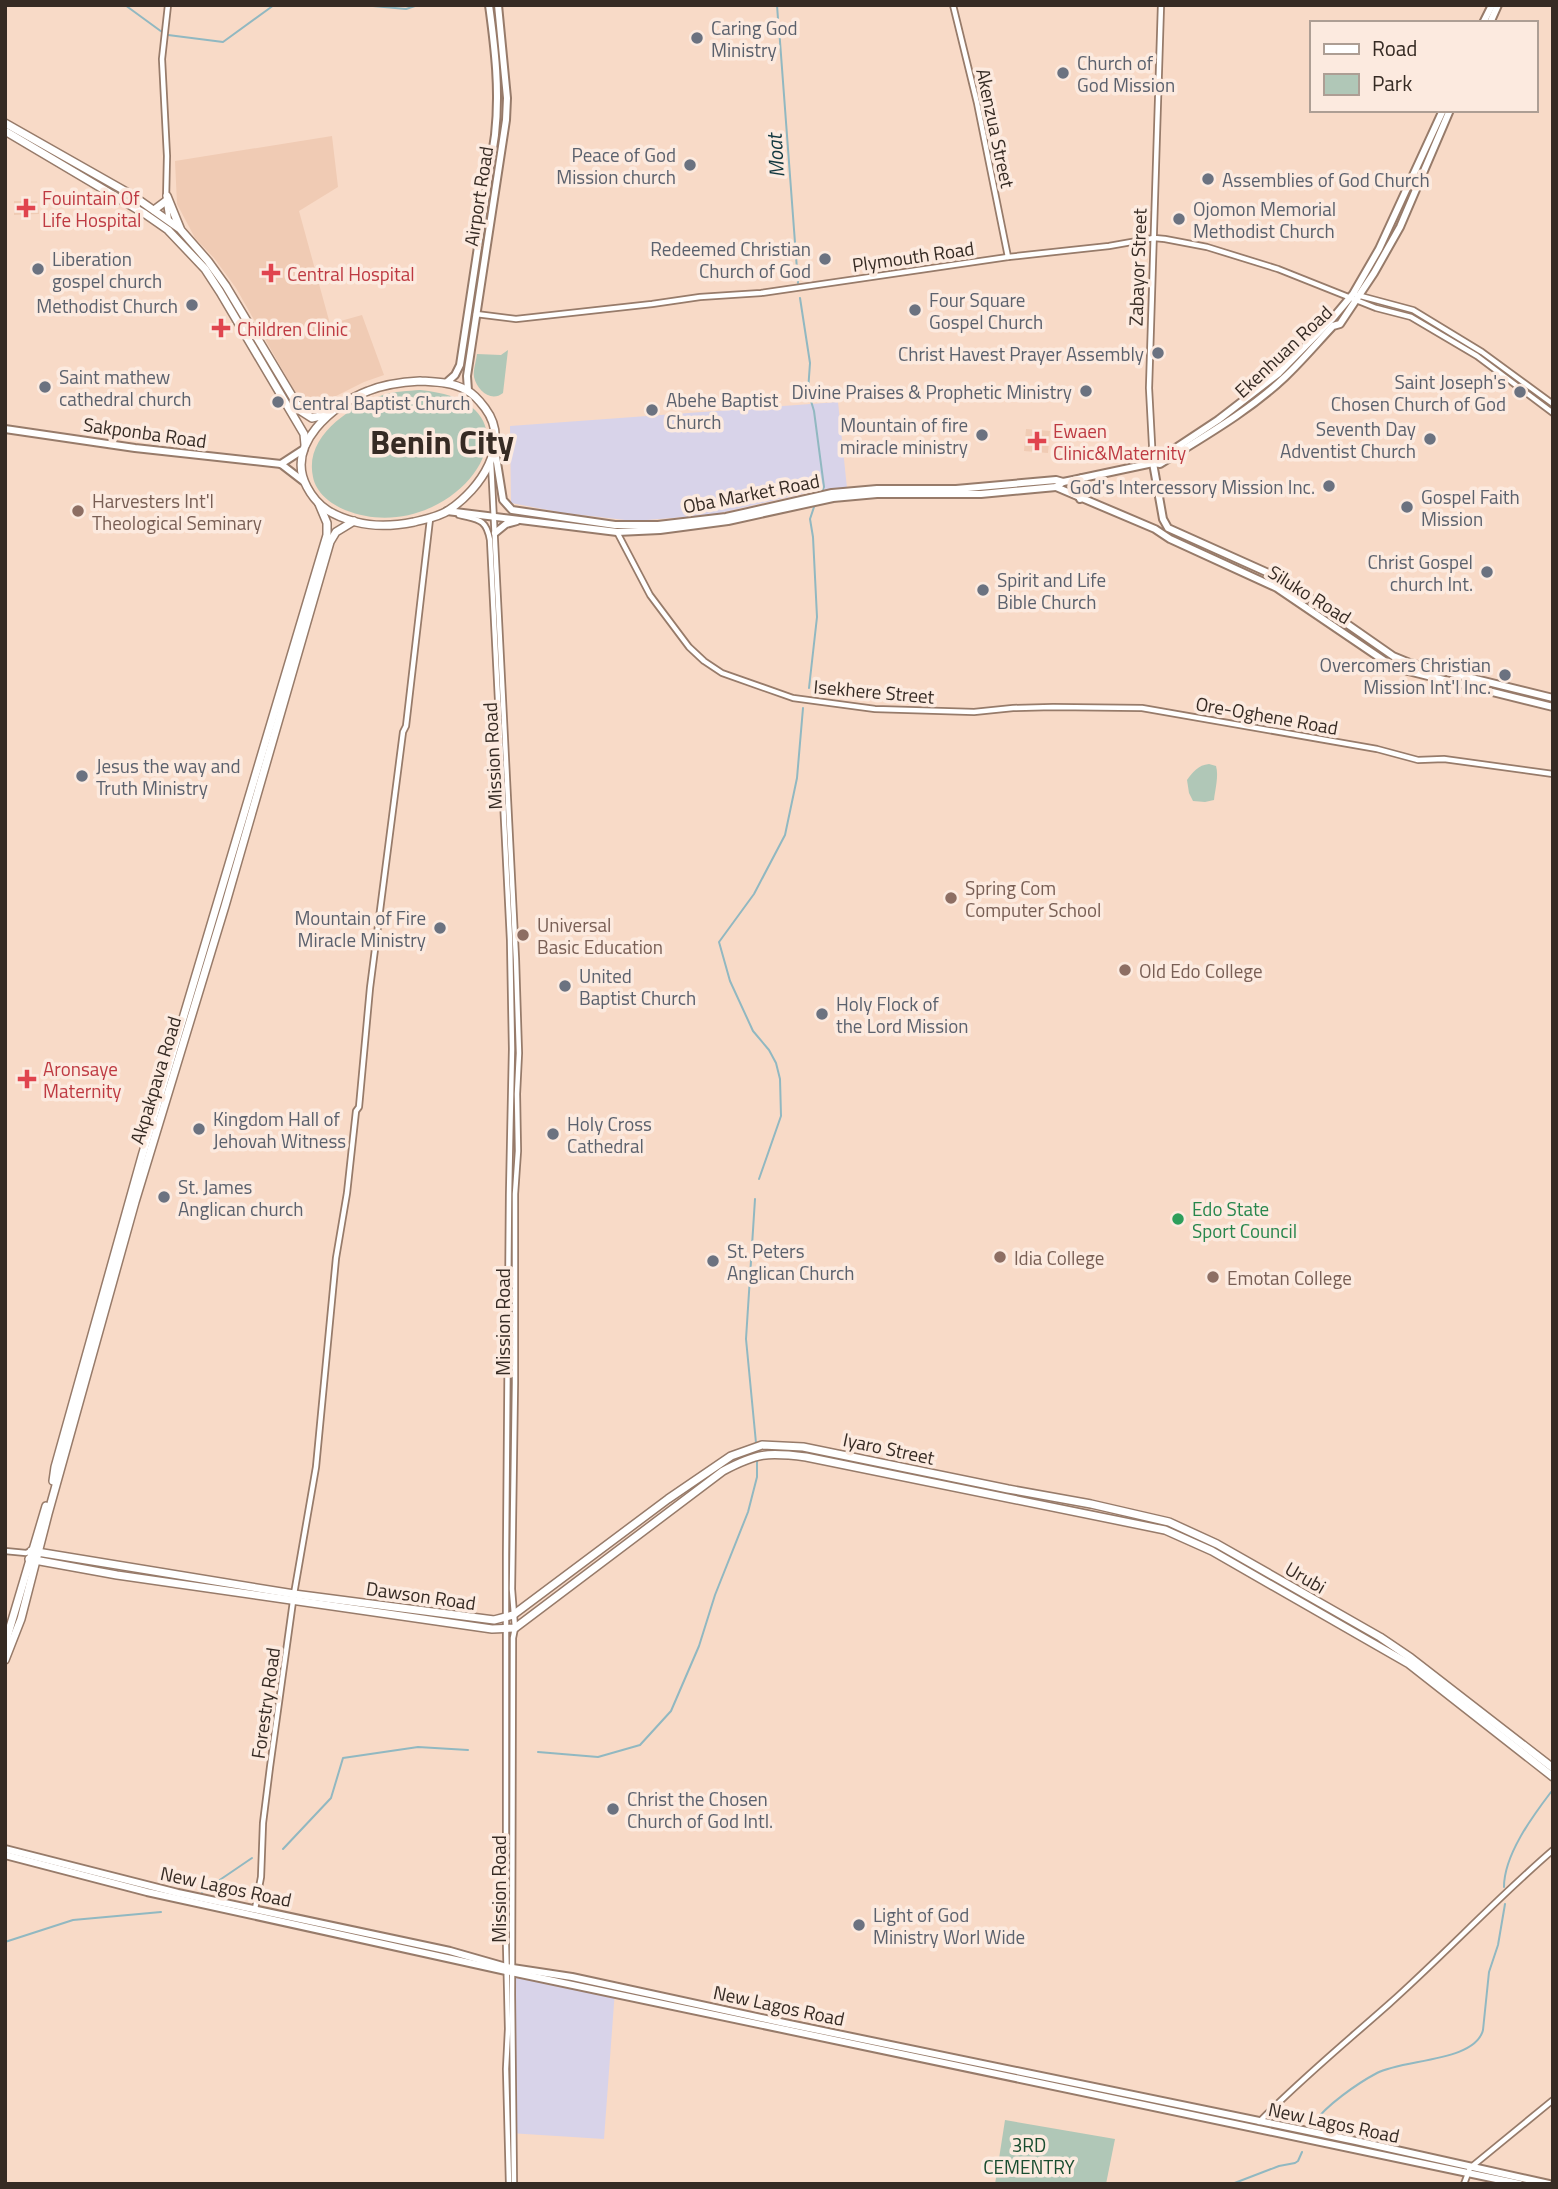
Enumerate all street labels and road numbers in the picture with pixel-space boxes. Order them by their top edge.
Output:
street label: Akenzua Street [969,66,1023,191]
street label: Airport Road [456,144,500,248]
street label: Zabayor Street [1120,207,1154,326]
street label: Plymouth Road [850,233,976,279]
street label: Ekenhuan Road [1228,298,1338,404]
street label: Sakponba Road [82,409,208,455]
street label: Oba Market Road [680,466,822,520]
street label: Siluko Road [1263,557,1357,631]
street label: Isekhere Street [812,671,936,711]
street label: Ore-Oghene Road [1194,688,1340,742]
street label: Mission Road [475,702,509,810]
street label: Akpakpava Road [122,1012,188,1148]
street label: Mission Road [488,1268,517,1376]
street label: Iyaro Street [841,1424,938,1472]
street label: Urubi [1280,1554,1332,1600]
street label: Dawson Road [364,1573,478,1617]
street label: Forestry Road [243,1645,287,1761]
street label: Mission Road [484,1835,513,1943]
street label: New Lagos Road [158,1858,294,1914]
street label: New Lagos Road [711,1977,847,2033]
street label: New Lagos Road [1266,2094,1402,2150]

